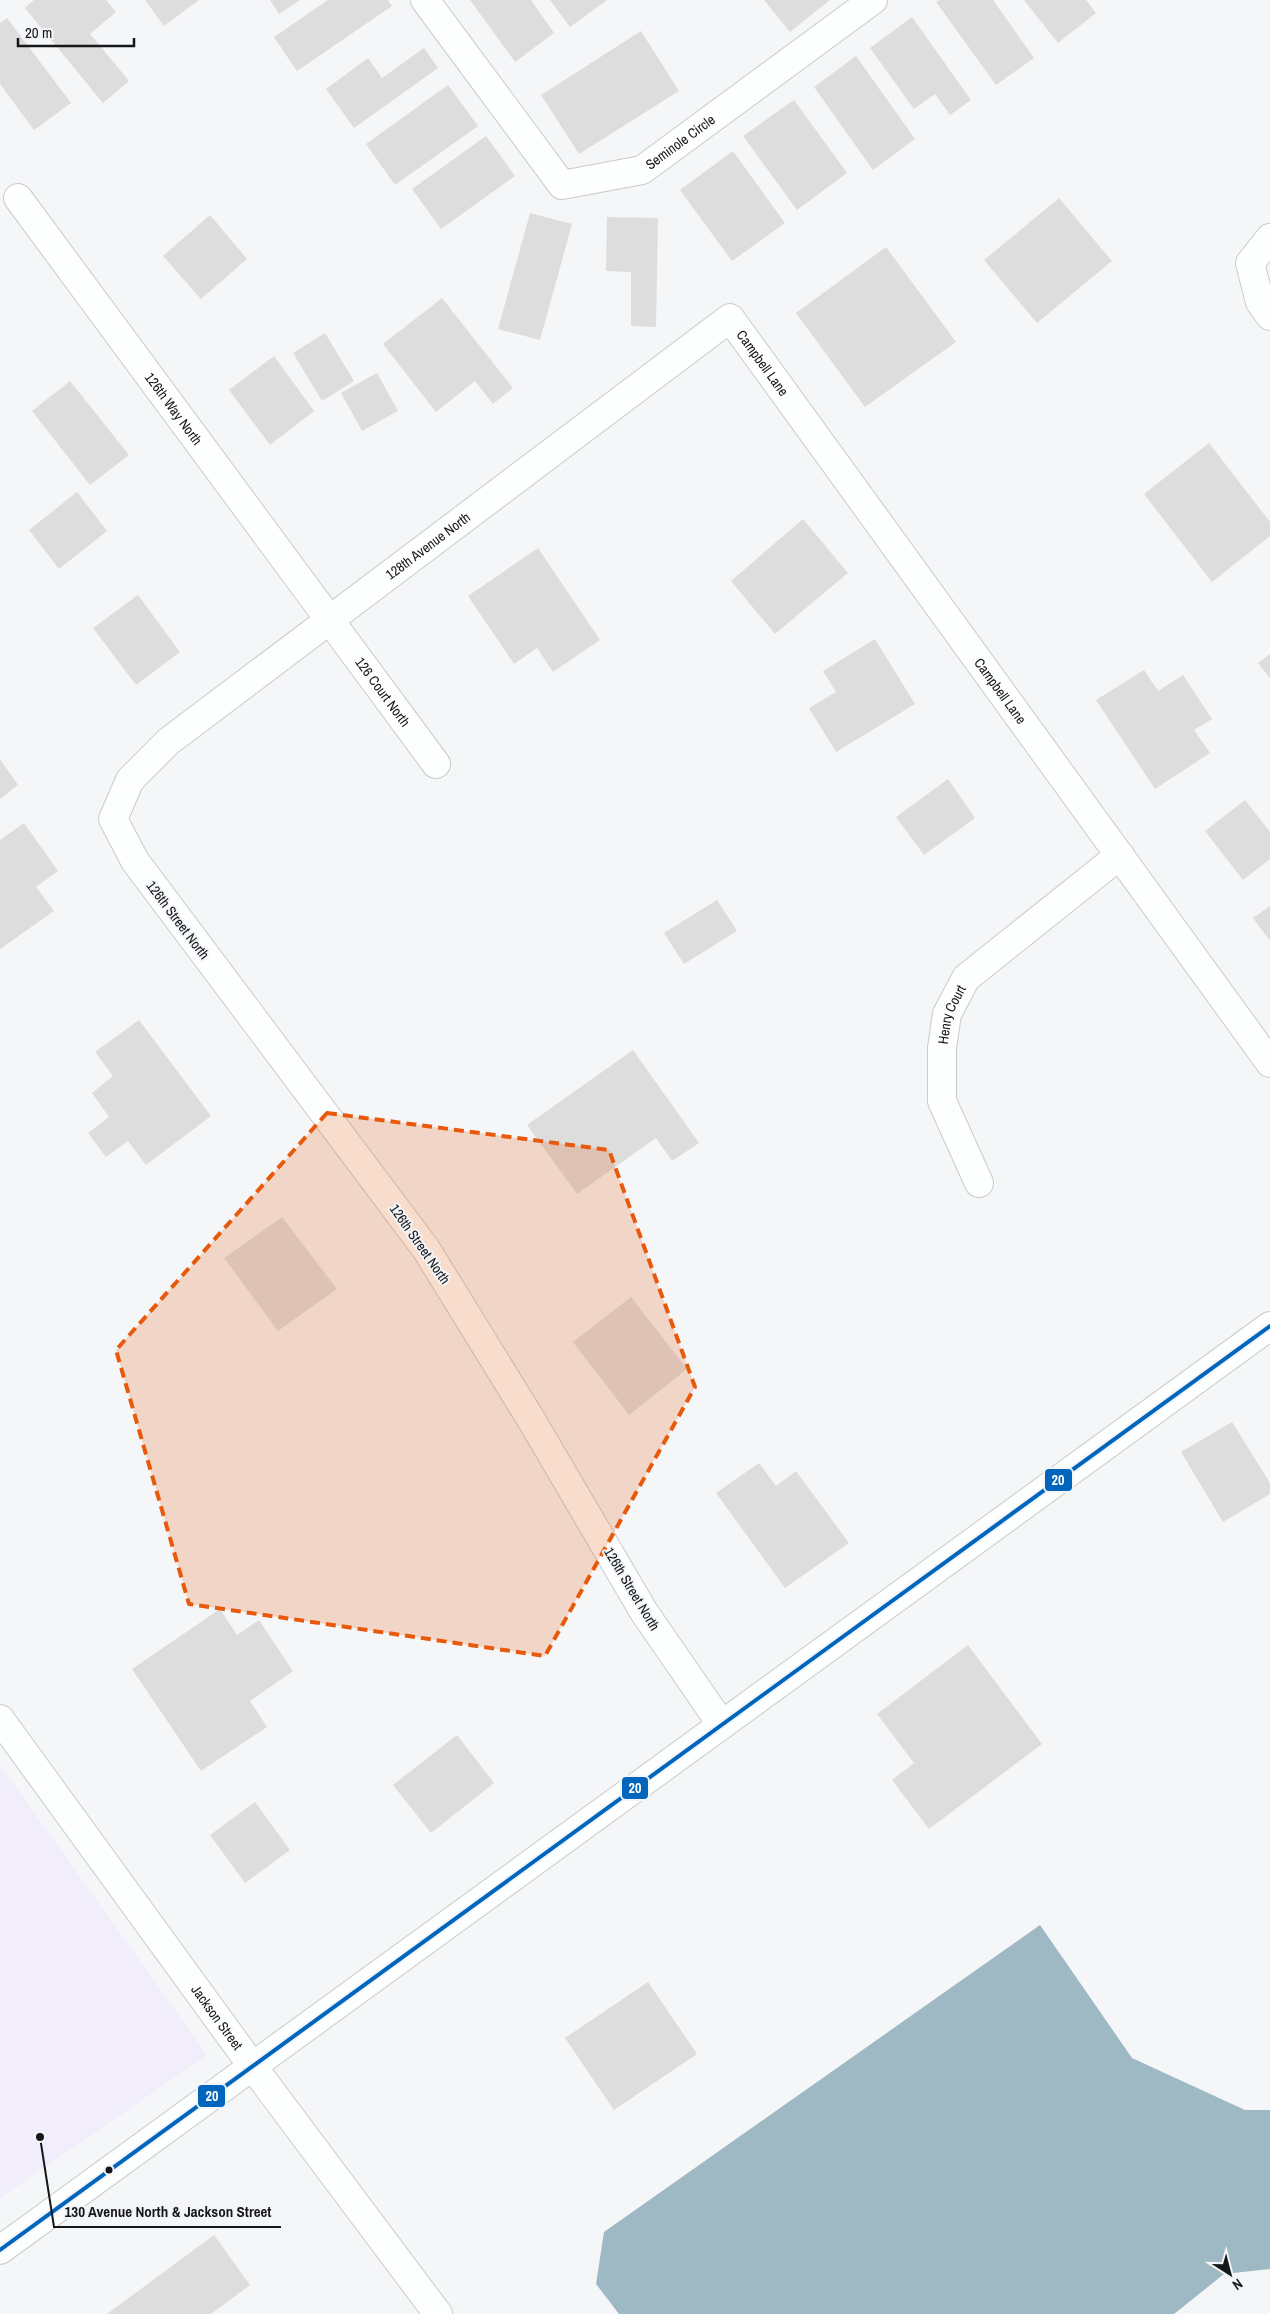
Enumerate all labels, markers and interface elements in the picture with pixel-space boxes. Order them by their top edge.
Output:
scale bar [18,15,134,47]
text: 20 m [25,22,52,43]
street label: Seminole Circle [642,110,718,173]
street label: Campbell Lane [733,326,793,400]
street label: 126th Way North [141,369,206,449]
street label: 128th Avenue North [382,508,474,584]
street label: 126 Court North [351,654,414,730]
street label: Campbell Lane [970,654,1030,727]
street label: 126th Street North [143,877,213,963]
street label: Henry Court [934,982,970,1045]
street label: 126th Street North [386,1200,454,1288]
line badge: 20 [1044,1468,1073,1492]
text: 20 [1052,1471,1064,1489]
street label: 126th Street North [600,1544,664,1634]
line badge: 20 [621,1776,649,1800]
text: 20 [629,1779,641,1797]
street label: Jackson Street [187,1981,247,2054]
line badge: 20 [197,2084,226,2108]
text: 20 [206,2087,218,2105]
unlabelled marker [104,2165,114,2175]
callout: 130 Avenue North & Jackson Street [54,2197,281,2227]
text: 130 Avenue North & Jackson Street [65,2201,271,2222]
north arrow [1205,2249,1255,2299]
text: N [1229,2275,1246,2294]

